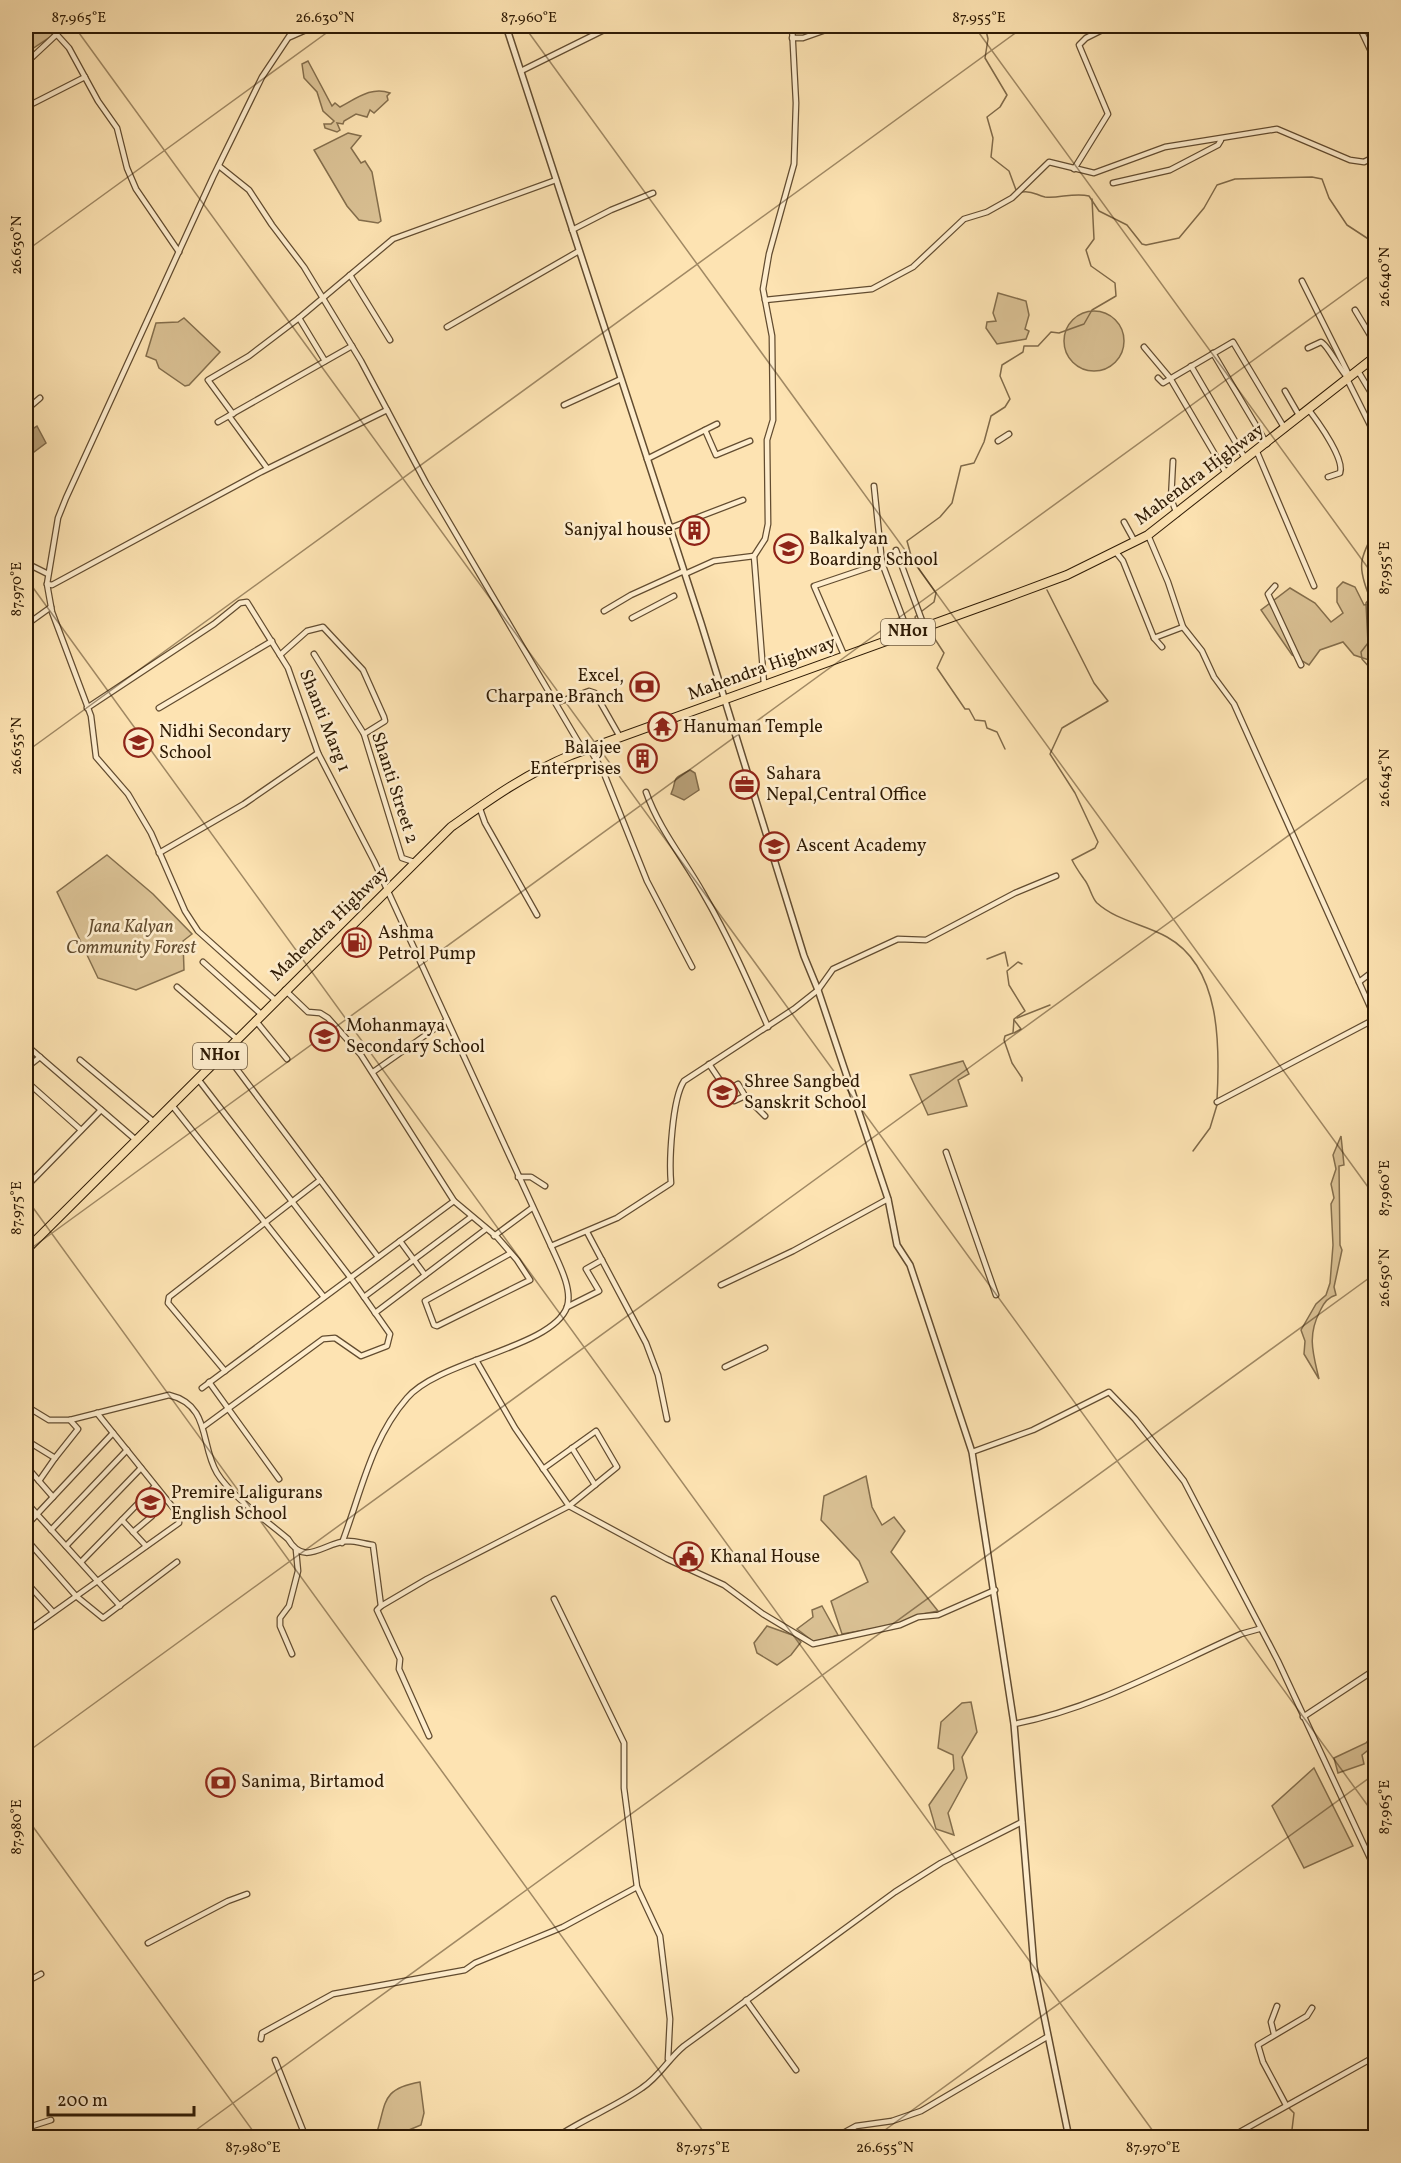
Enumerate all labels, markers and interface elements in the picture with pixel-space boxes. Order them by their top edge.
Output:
text: 87.965°E [52,8,106,29]
text: 26.630°N [295,8,355,29]
text: 87.960°E [501,8,557,29]
text: 87.955°E [952,8,1006,29]
text: 26.630°N [7,215,28,275]
text: 26.640°N [1375,247,1396,307]
street label: Mahendra Highway [1130,418,1270,532]
building icon: Sanjyal house [678,514,710,546]
place label: Sanjyal house [564,518,673,543]
place label: Balkalyan Boarding School [809,527,938,573]
school or university icon: Balkalyan Boarding School [772,533,804,565]
text: 87.955°E [1375,541,1396,595]
text: 87.970°E [7,562,28,616]
road number: NH01 [881,619,935,645]
street label: Mahendra Highway [684,630,840,707]
place label: Excel, Charpane Branch [486,664,624,710]
street label: Shanti Marg 1 [292,666,356,776]
bank icon: Excel, Charpane Branch [629,670,661,702]
temple icon: Hanuman Temple [646,711,678,743]
place label: Hanuman Temple [683,715,823,740]
text: 26.635°N [7,717,28,775]
place label: Nidhi Secondary School [159,720,291,766]
school or university icon: Nidhi Secondary School [122,726,154,758]
street label: Shanti Street 2 [364,729,424,847]
place label: Balajee Enterprises [530,736,621,782]
building icon: Balajee Enterprises [626,742,658,774]
text: 26.645°N [1375,749,1396,807]
place label: Sahara Nepal,Central Office [766,762,927,808]
office icon: Sahara Nepal,Central Office [729,768,761,800]
school or university icon: Ascent Academy [759,830,791,862]
place label: Ascent Academy [796,834,927,859]
street label: Mahendra Highway [265,861,395,987]
park label: Jana Kalyan Community Forest [66,915,197,961]
place label: Ashma Petrol Pump [378,921,476,967]
fuel station icon: Ashma Petrol Pump [341,927,373,959]
place label: Mohanmaya Secondary School [346,1014,485,1060]
school or university icon: Mohanmaya Secondary School [309,1020,341,1052]
road number: NH01 [193,1043,247,1069]
place label: Shree Sangbed Sanskrit School [744,1070,867,1116]
school or university icon: Shree Sangbed Sanskrit School [707,1076,739,1108]
text: 87.960°E [1375,1160,1396,1216]
text: 87.975°E [7,1181,28,1235]
text: 26.650°N [1375,1248,1396,1308]
place label: Premire Laligurans English School [171,1481,323,1527]
school or university icon: Premire Laligurans English School [134,1487,166,1519]
public building icon: Khanal House [673,1541,705,1573]
place label: Khanal House [710,1545,820,1570]
bank icon: Sanima, Birtamod [204,1766,236,1798]
place label: Sanima, Birtamod [241,1770,384,1795]
text: 87.965°E [1375,1780,1396,1834]
text: 87.980°E [7,1799,28,1855]
scale bar [48,2079,194,2117]
text: 200 m [57,2089,108,2114]
text: 87.980°E [225,2138,281,2159]
text: 87.975°E [676,2138,730,2159]
text: 26.655°N [856,2138,914,2159]
text: 87.970°E [1126,2138,1180,2159]

